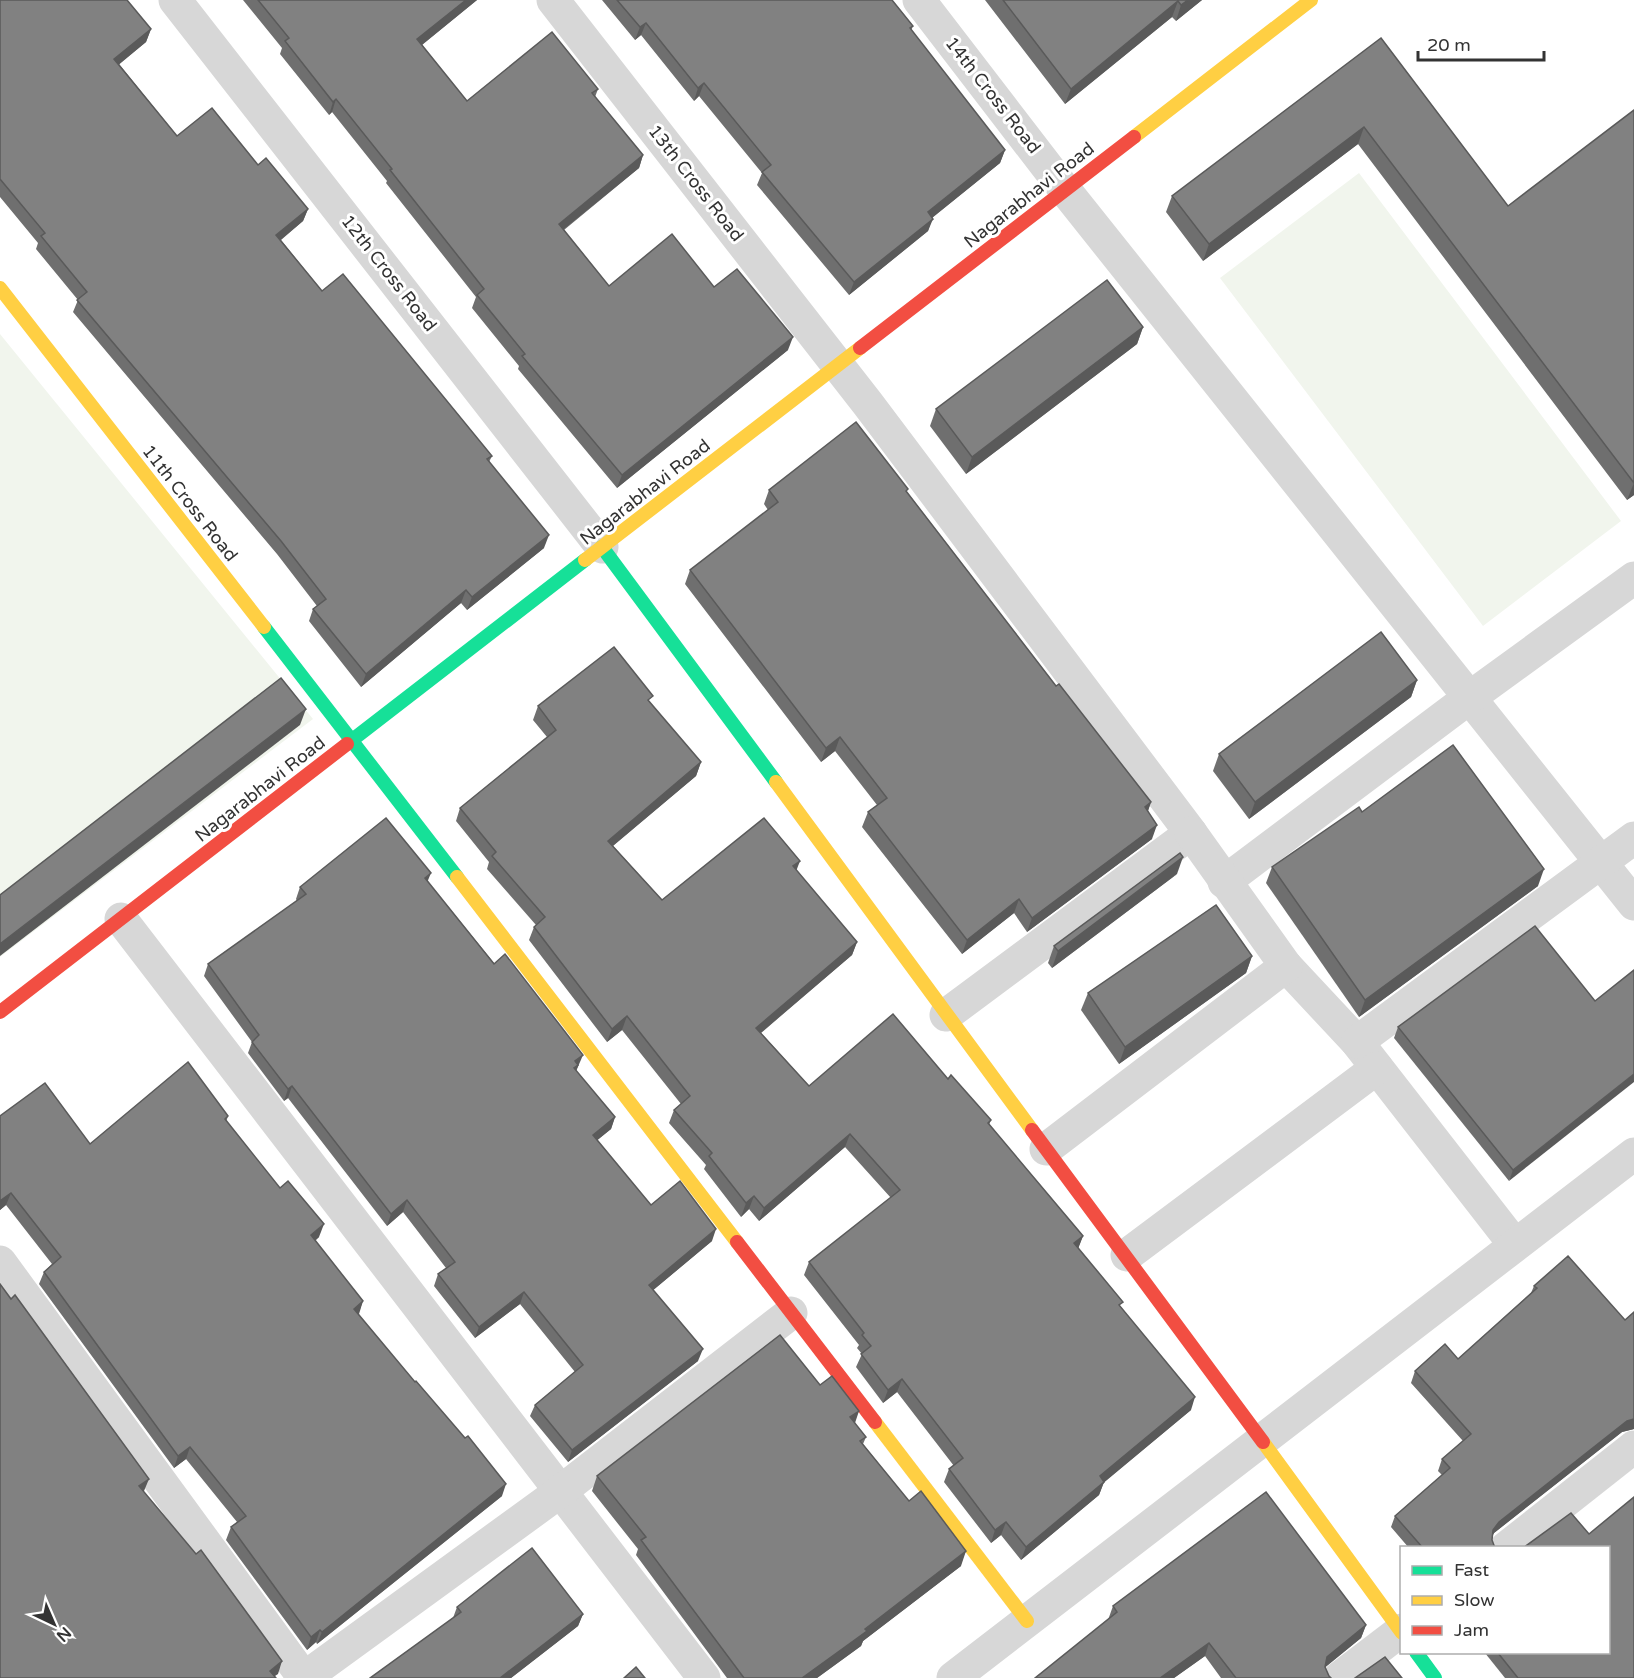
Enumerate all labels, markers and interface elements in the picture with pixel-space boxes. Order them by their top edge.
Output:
scale bar [1418,24,1544,62]
street label: 14th Cross Road [941,32,1045,158]
text: 20 m [1427,34,1471,56]
street label: 13th Cross Road [644,120,748,246]
street label: Nagarabhavi Road [959,137,1099,253]
street label: 12th Cross Road [337,210,441,336]
street label: Nagarabhavi Road [575,434,715,550]
street label: 11th Cross Road [138,440,242,566]
street label: Nagarabhavi Road [190,731,330,847]
legend [1400,1546,1610,1654]
text: Fast [1454,1559,1489,1581]
text: Slow [1454,1589,1495,1611]
north arrow [24,1594,84,1654]
text: Jam [1454,1619,1489,1641]
text: N [52,1622,75,1646]

